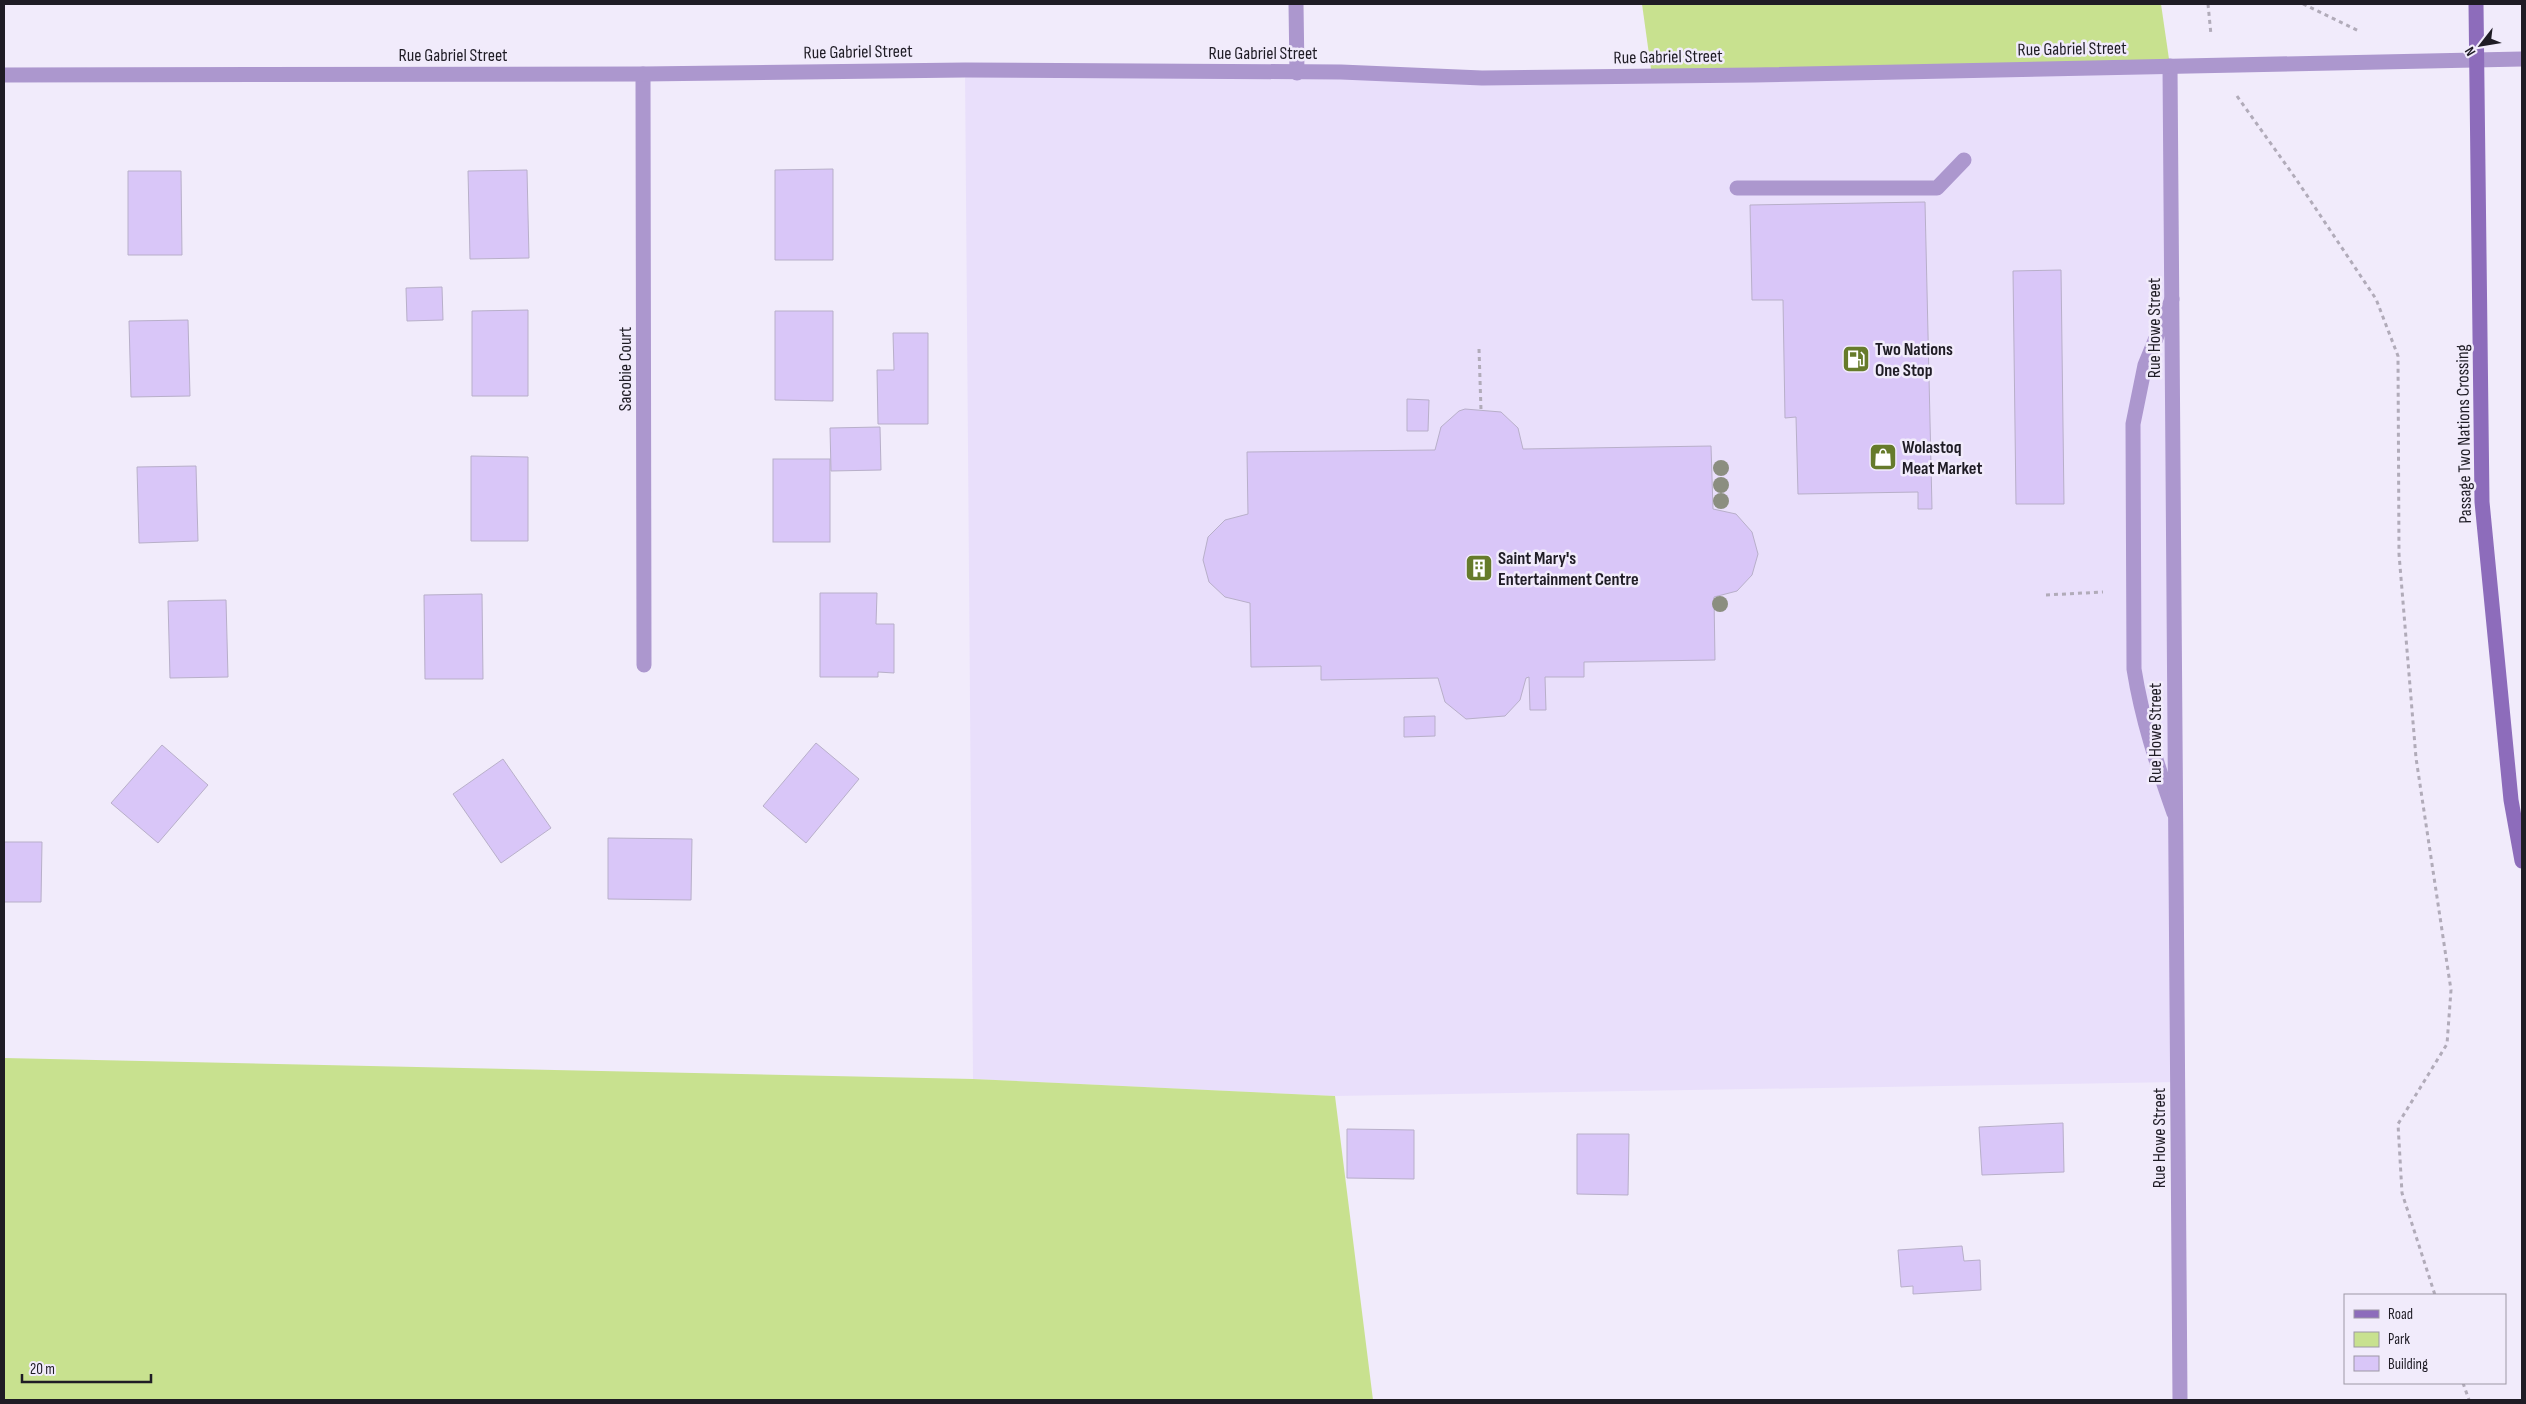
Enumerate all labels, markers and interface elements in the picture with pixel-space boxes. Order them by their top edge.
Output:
north arrow [2456,20,2506,70]
street label: Rue Gabriel Street [2017,38,2127,60]
street label: Rue Gabriel Street [803,41,913,63]
street label: Rue Gabriel Street [1208,43,1318,64]
text: N [2461,44,2479,59]
street label: Rue Gabriel Street [398,45,508,66]
street label: Rue Gabriel Street [1613,46,1723,68]
street label: Rue Howe Street [2144,277,2165,378]
street label: Sacobie Court [615,326,636,411]
place label: Two Nations One Stop [1875,339,1953,381]
fuel station icon: Two Nations One Stop [1841,344,1871,374]
street label: Passage Two Nations Crossing [2452,344,2476,524]
place label: Wolastoq Meat Market [1902,437,1982,479]
shop icon: Wolastoq Meat Market [1868,442,1898,472]
place label: Saint Mary's Entertainment Centre [1498,548,1639,590]
building icon: Saint Mary's Entertainment Centre [1464,553,1494,583]
street label: Rue Howe Street [2145,682,2166,783]
street label: Rue Howe Street [2149,1087,2170,1188]
legend [2344,1294,2506,1384]
text: Road [2388,1305,2413,1324]
text: Park [2388,1330,2410,1349]
scale bar [22,1352,151,1384]
text: Building [2388,1355,2428,1374]
text: 20 m [30,1360,55,1379]

